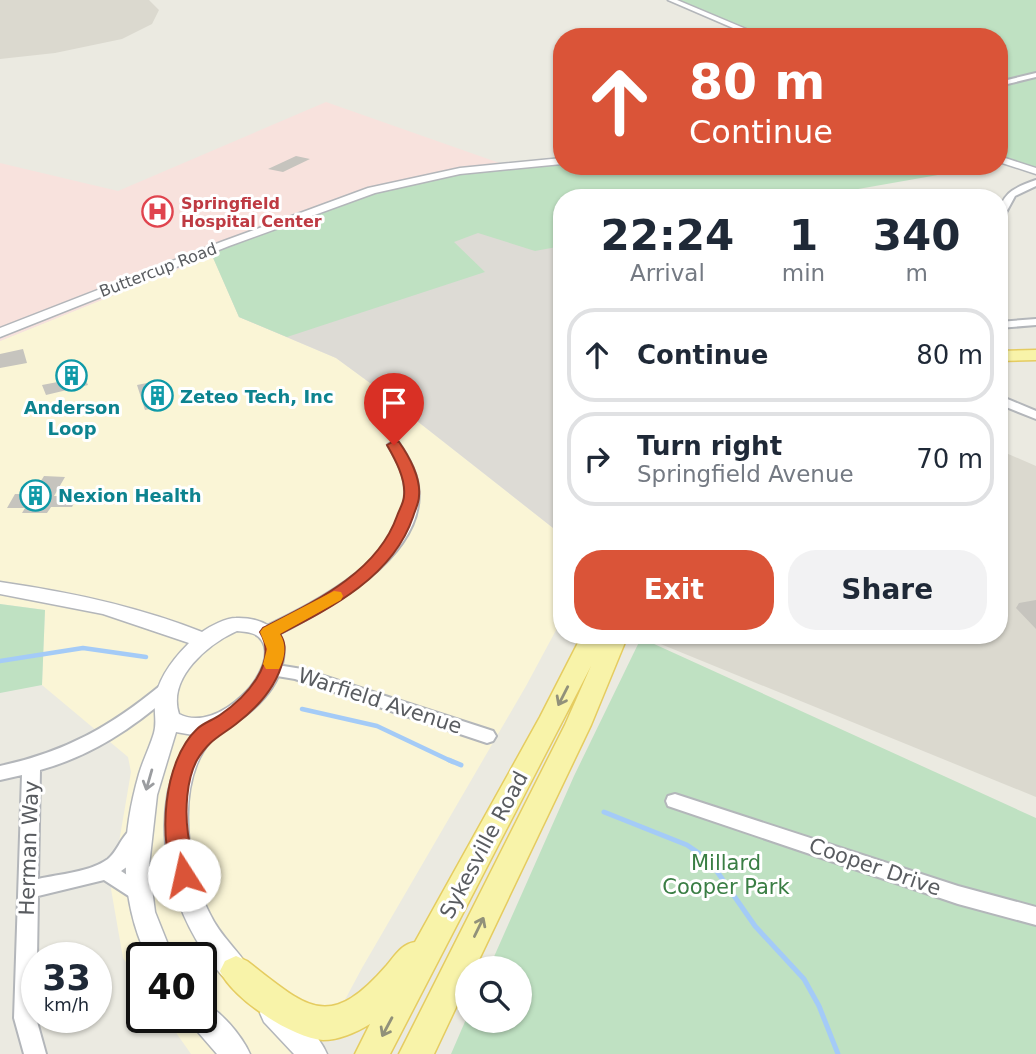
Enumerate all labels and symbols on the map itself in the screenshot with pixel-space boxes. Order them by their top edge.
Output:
place label: Springfield Hospital Center [181,194,322,231]
hospital icon: Springfield Hospital Center [141,195,175,229]
street label: Buttercup Road [97,239,219,301]
building icon: Anderson Loop [55,359,89,393]
pin [364,373,424,445]
building icon: Zeteo Tech, Inc [140,379,174,413]
place label: Zeteo Tech, Inc [180,386,334,407]
place label: Anderson Loop [24,397,120,439]
building icon: Nexion Health [18,478,52,512]
place label: Nexion Health [58,485,202,506]
street label: Warfield Avenue [295,663,465,739]
one-way arrow [556,685,570,706]
street label: Sykesville Road [435,767,533,923]
one-way arrow [141,769,154,791]
street label: Herman Way [15,780,43,916]
street label: Cooper Drive [806,833,944,901]
position arrow [147,838,221,912]
park label: Millard Cooper Park [662,851,790,899]
one-way arrow [472,917,486,938]
speed limit sign: 40 [126,942,217,1033]
one-way arrow [380,1016,394,1036]

